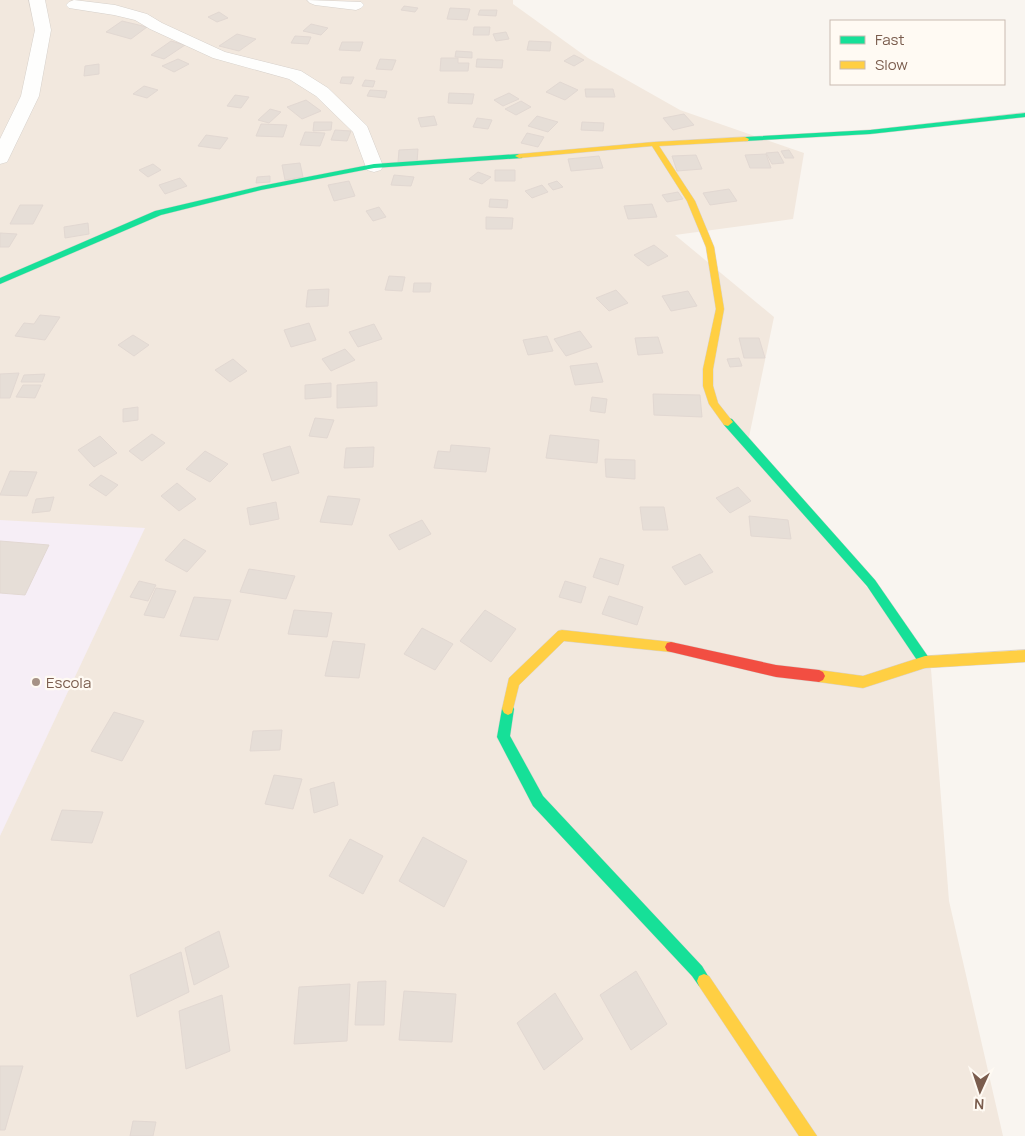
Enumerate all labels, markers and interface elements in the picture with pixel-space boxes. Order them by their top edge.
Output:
legend [830,20,1005,85]
text: Fast [875,29,904,50]
text: Slow [875,54,908,75]
place label: Escola [46,672,91,693]
marker: Escola [30,676,42,688]
north arrow [955,1066,1005,1116]
text: N [974,1095,985,1114]

